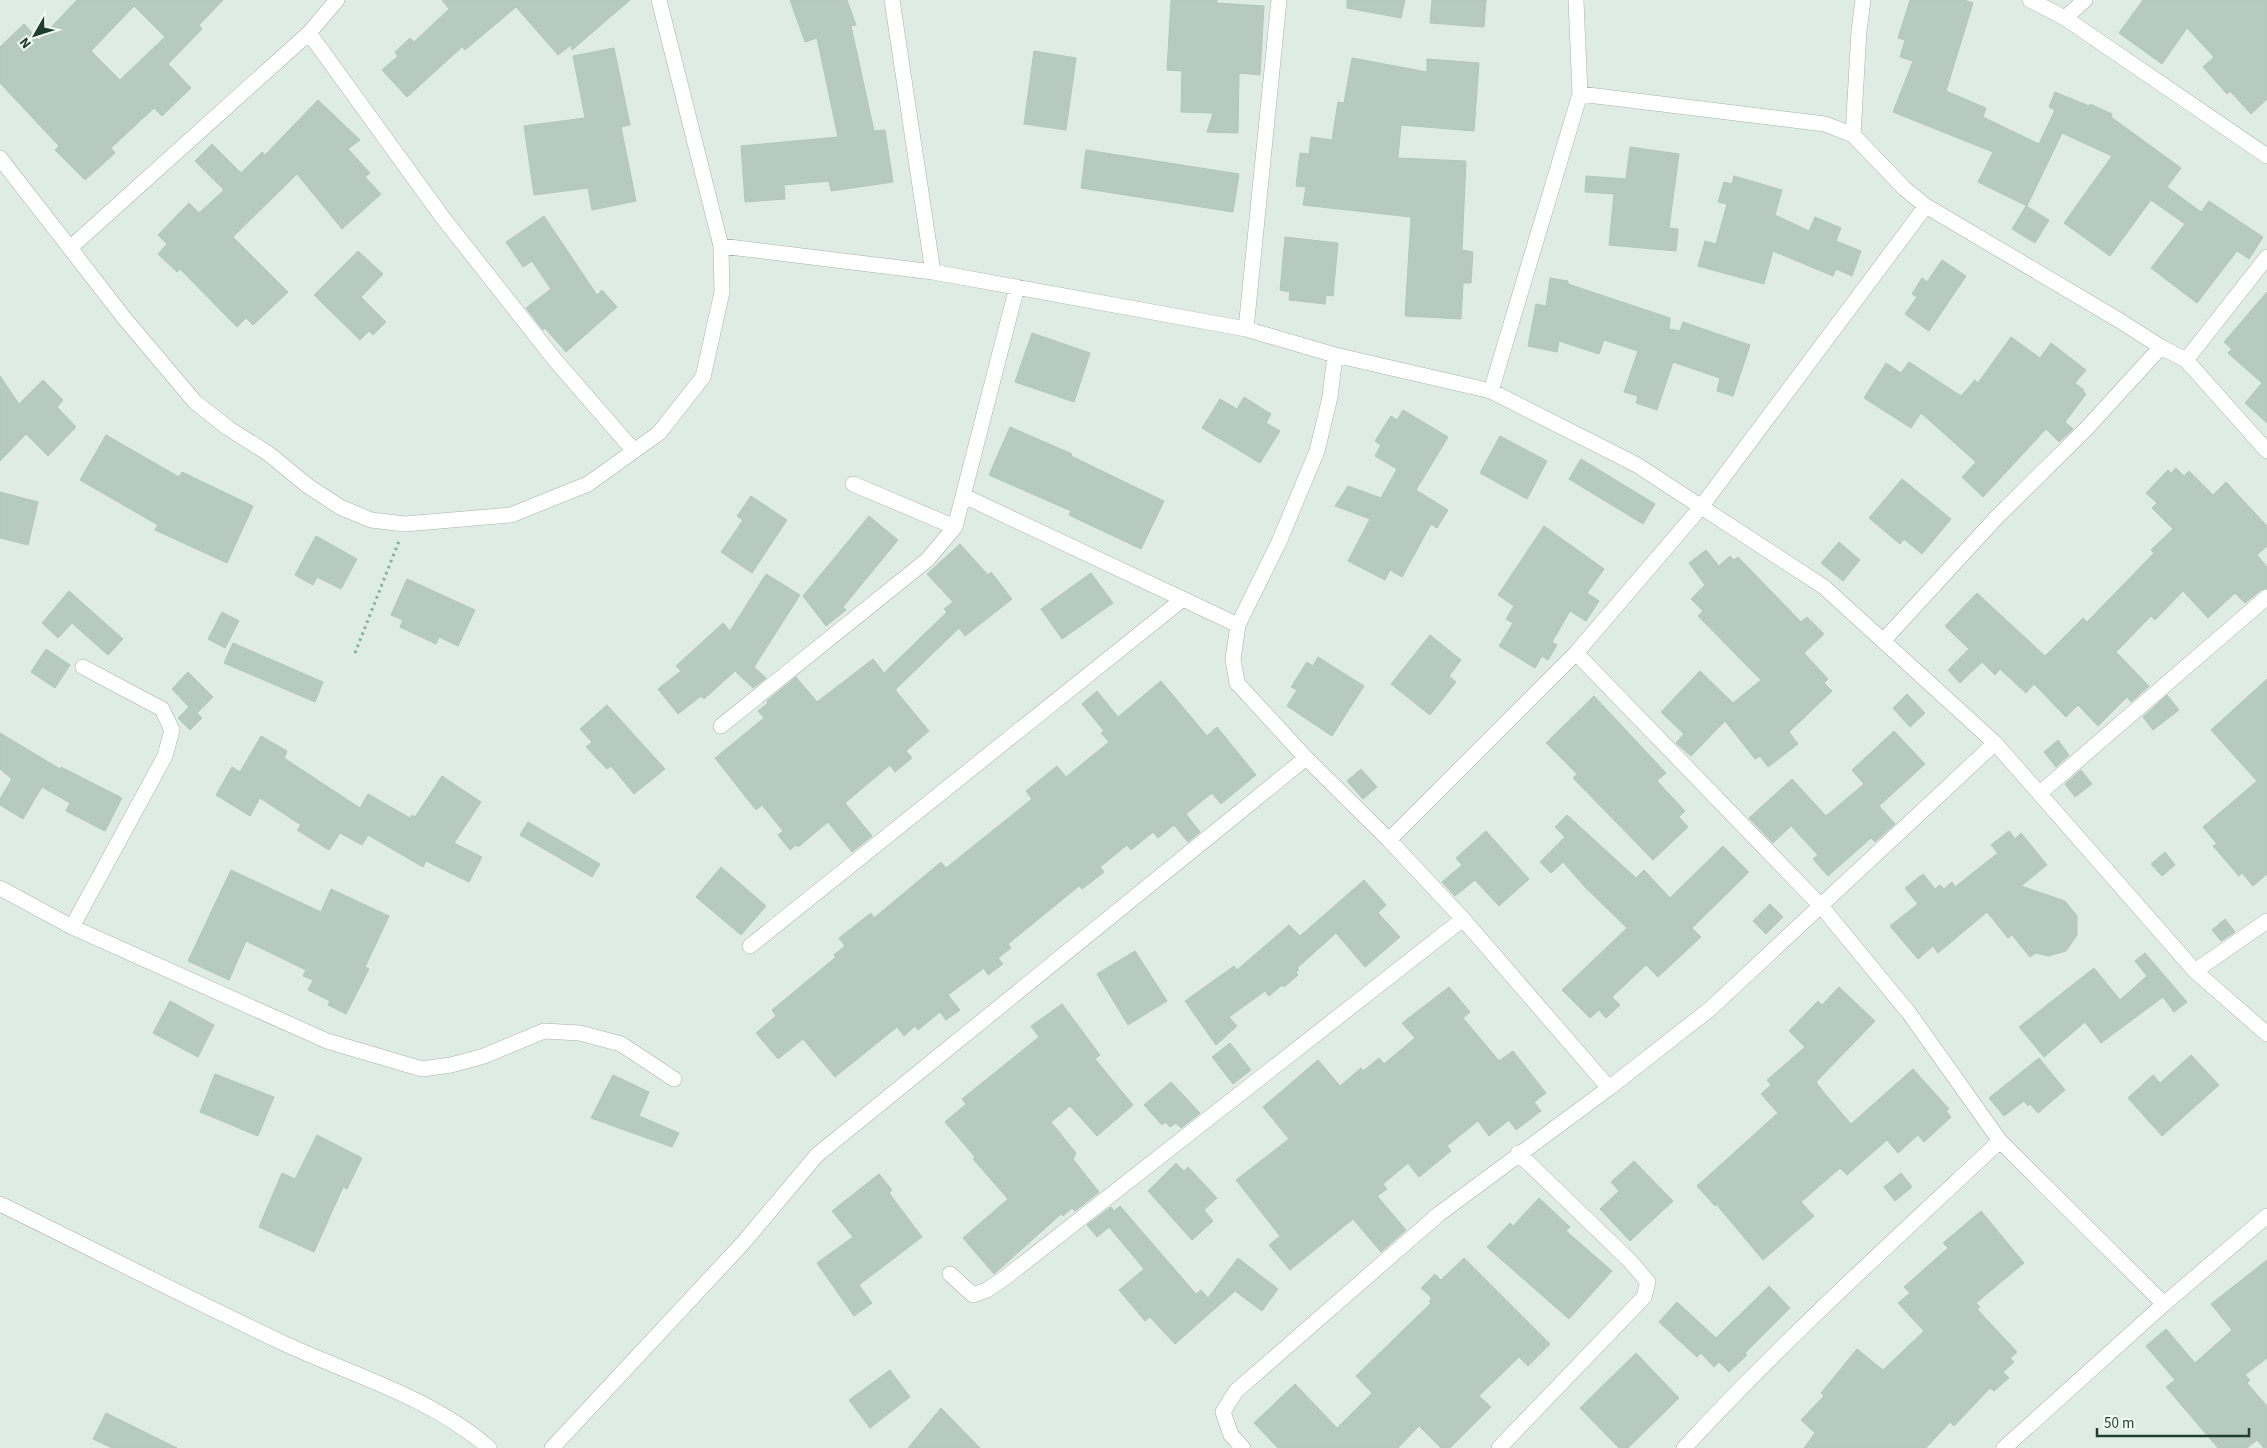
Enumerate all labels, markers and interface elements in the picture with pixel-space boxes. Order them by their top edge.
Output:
north arrow [10,10,60,60]
text: N [15,33,36,52]
scale bar [2097,1406,2250,1438]
text: 50 m [2104,1413,2134,1434]

